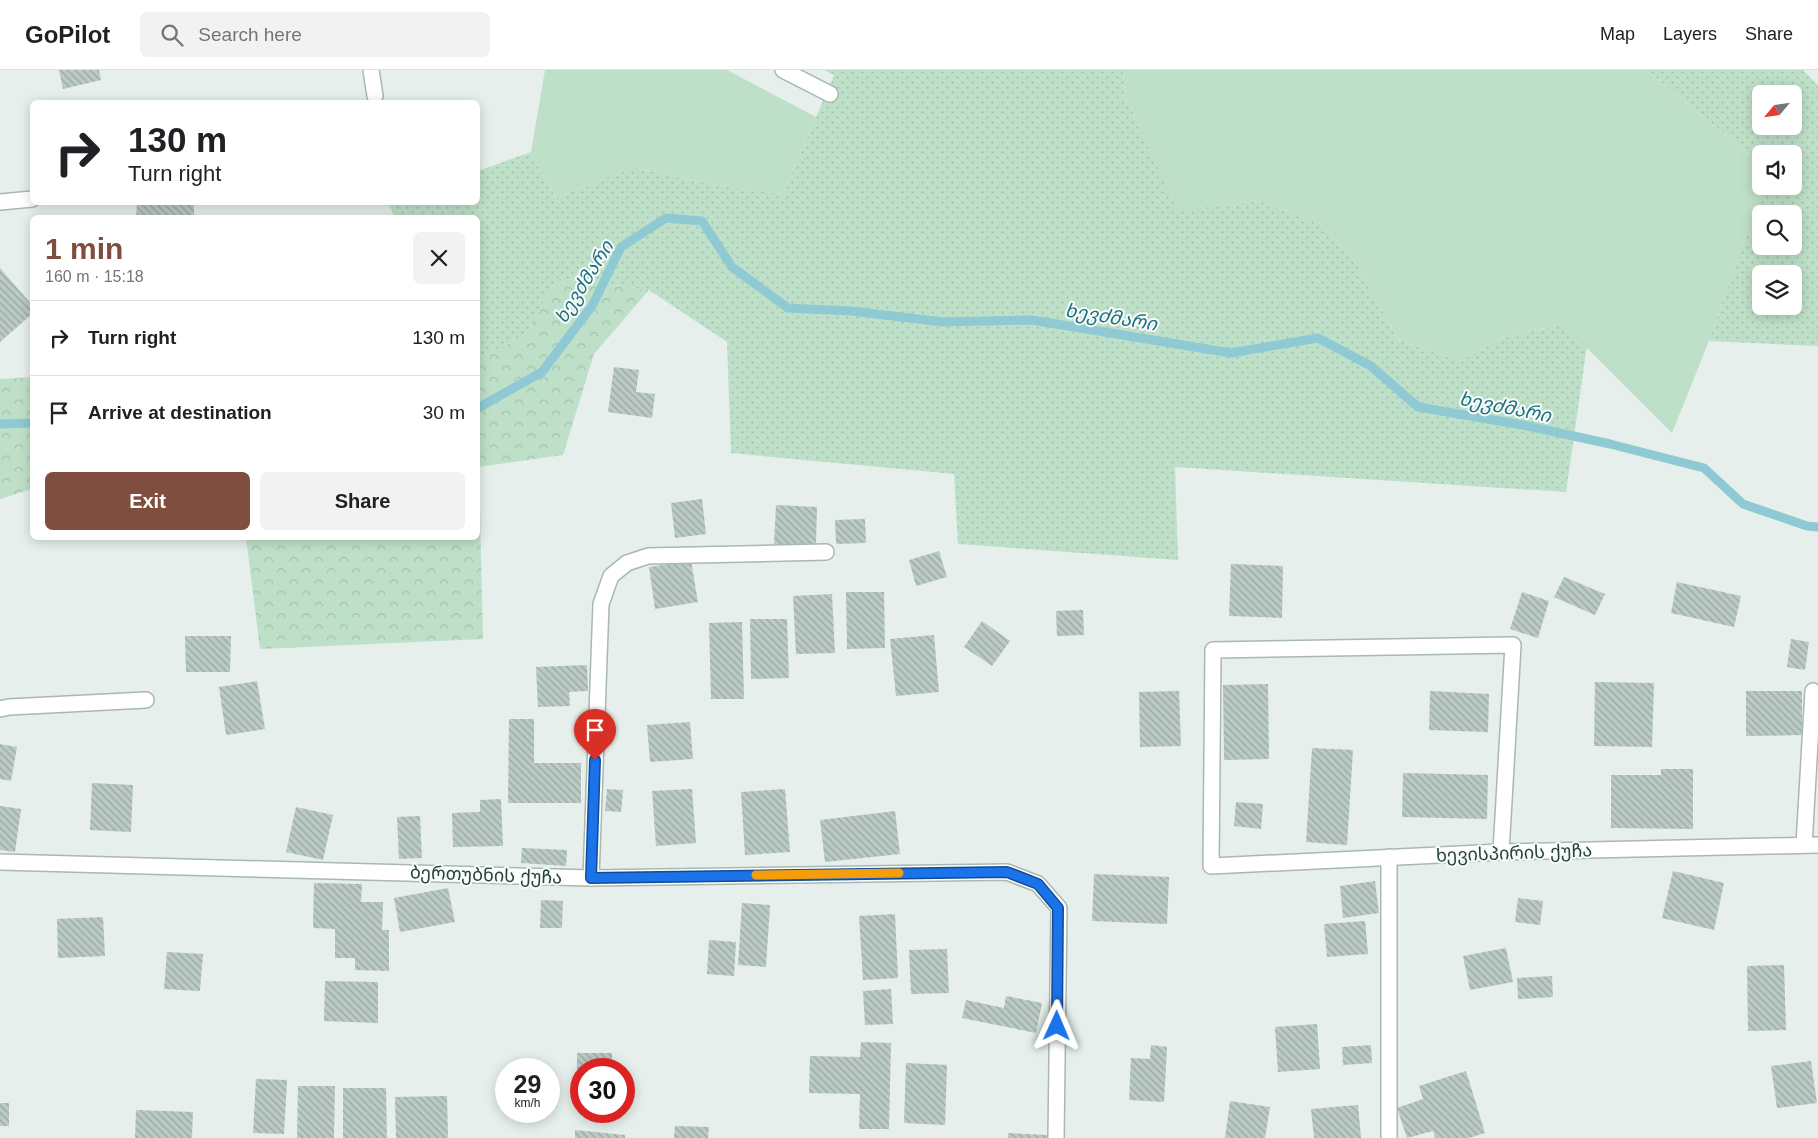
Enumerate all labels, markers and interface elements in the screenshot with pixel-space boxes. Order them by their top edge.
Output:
search box [140,12,490,57]
text: GoPilot [25,21,110,48]
icon: search [158,21,186,49]
text: Search here [198,24,302,45]
text: Map [1600,24,1635,44]
text: Layers [1663,24,1717,44]
text: Share [1745,24,1793,44]
north arrow [1752,85,1802,135]
map controls [1752,85,1802,315]
icon: right [45,120,110,185]
text: 130 m [128,120,227,159]
button: sound [1752,145,1802,195]
text: Turn right [128,161,221,186]
button: search [1752,205,1802,255]
text: 1 min [45,232,123,265]
button: close [413,232,465,284]
water label: ხევძმარი [550,236,619,327]
button: layers [1752,265,1802,315]
text: 160 m · 15:18 [45,268,144,285]
water label: ხევძმარი [1063,299,1160,336]
icon: right [45,324,73,352]
text: Turn right [88,327,176,348]
text: 130 m [412,327,465,348]
water label: ხევძმარი [1457,388,1554,427]
icon: arrive [45,399,73,427]
text: Arrive at destination [88,402,272,423]
text: 30 m [423,402,465,423]
button: Exit [45,472,250,530]
button: Share [260,472,465,530]
pin [574,709,616,760]
icon: arrive [581,716,609,744]
street label: ხევისპირის ქუჩა [1436,840,1592,867]
street label: ბერთუბნის ქუჩა [409,862,562,889]
position arrow [1030,999,1082,1051]
speed limit sign: 30 [570,1058,635,1123]
text: 29 [514,1070,541,1098]
text: km/h [514,1096,541,1110]

